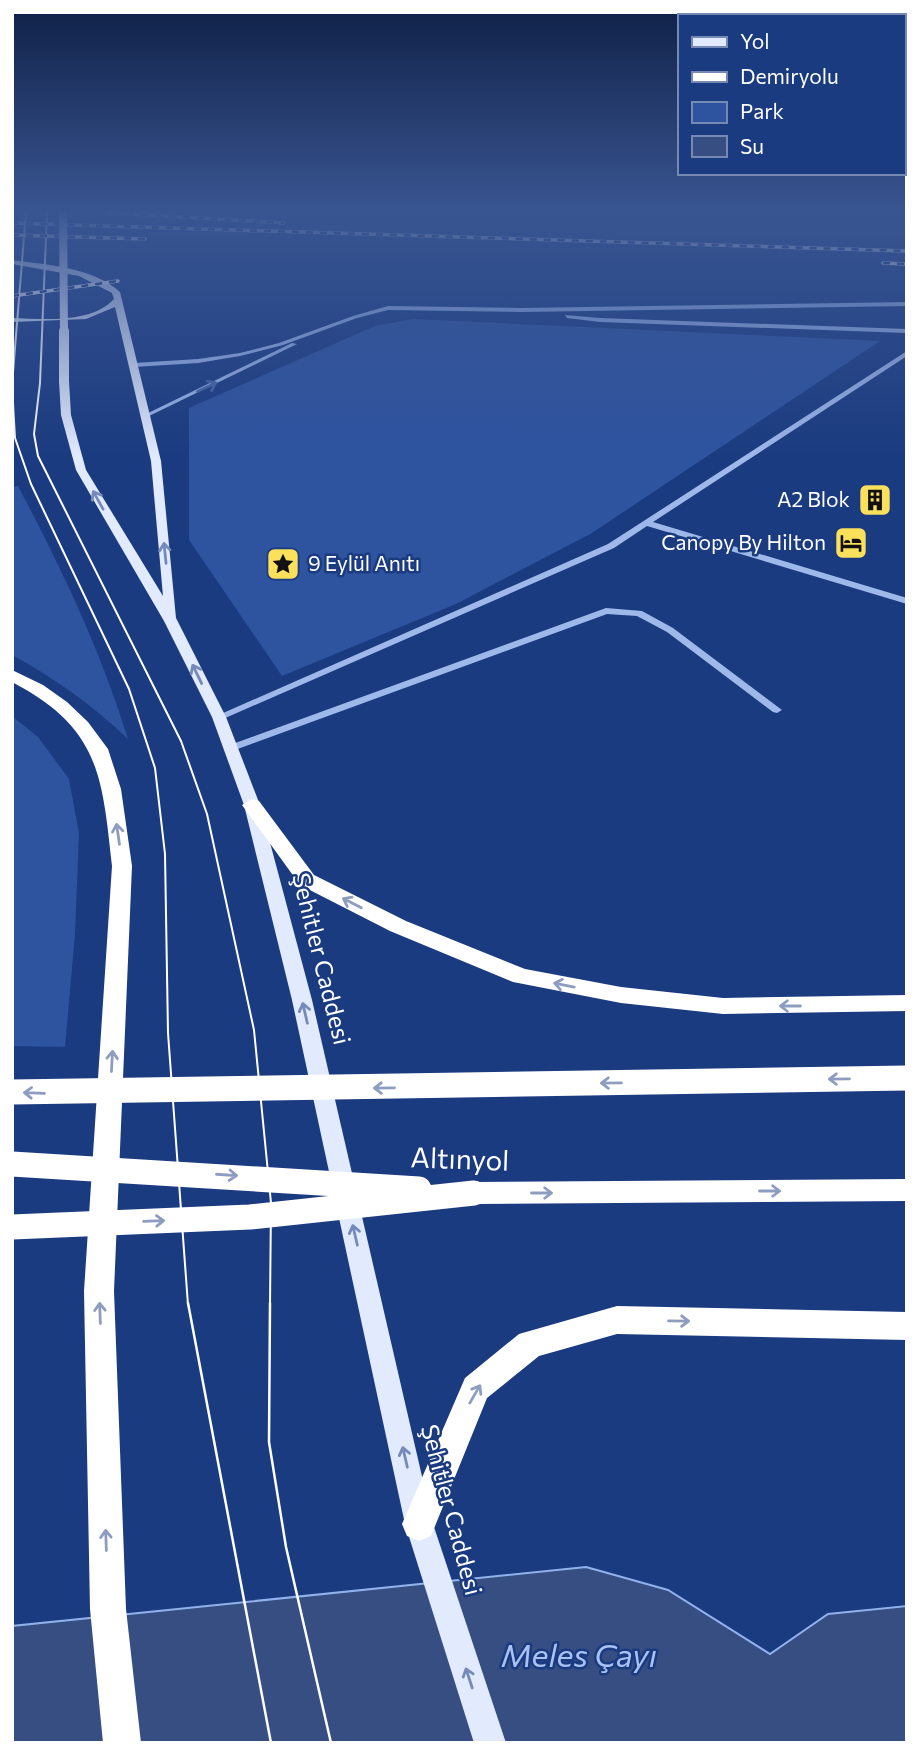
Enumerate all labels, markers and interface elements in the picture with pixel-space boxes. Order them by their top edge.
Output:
legend [678,14,905,175]
text: Yol [740,28,770,53]
text: Demiryolu [740,63,839,88]
text: Park [740,98,784,123]
text: Su [740,133,764,158]
one-way arrow [196,380,217,393]
building icon: A2 Blok [856,481,894,519]
place label: A2 Blok [777,486,850,511]
one-way arrow [91,490,104,511]
hotel icon: Canopy By Hilton [832,524,870,562]
place label: Canopy By Hilton [661,529,826,554]
one-way arrow [158,542,171,565]
place icon: 9 Eylül Anıtı [264,545,302,583]
place label: 9 Eylül Anıtı [308,550,420,575]
one-way arrow [190,664,204,685]
one-way arrow [111,824,124,846]
street label: Şehitler Caddesi [287,870,358,1047]
one-way arrow [342,896,363,909]
one-way arrow [553,977,576,991]
one-way arrow [778,999,801,1013]
one-way arrow [298,1002,311,1025]
one-way arrow [105,1050,118,1073]
one-way arrow [827,1073,850,1086]
one-way arrow [600,1077,623,1090]
one-way arrow [372,1081,395,1094]
one-way arrow [22,1086,45,1099]
street label: Altınyol [410,1139,510,1177]
one-way arrow [215,1169,238,1182]
one-way arrow [758,1184,781,1198]
one-way arrow [531,1186,554,1200]
one-way arrow [142,1215,165,1228]
one-way arrow [347,1224,361,1247]
one-way arrow [93,1302,107,1325]
one-way arrow [667,1314,690,1328]
one-way arrow [468,1384,482,1404]
street label: Şehitler Caddesi [416,1421,489,1598]
one-way arrow [397,1446,411,1469]
one-way arrow [100,1529,113,1552]
water label: Meles Çayı [501,1634,657,1674]
one-way arrow [462,1667,474,1689]

